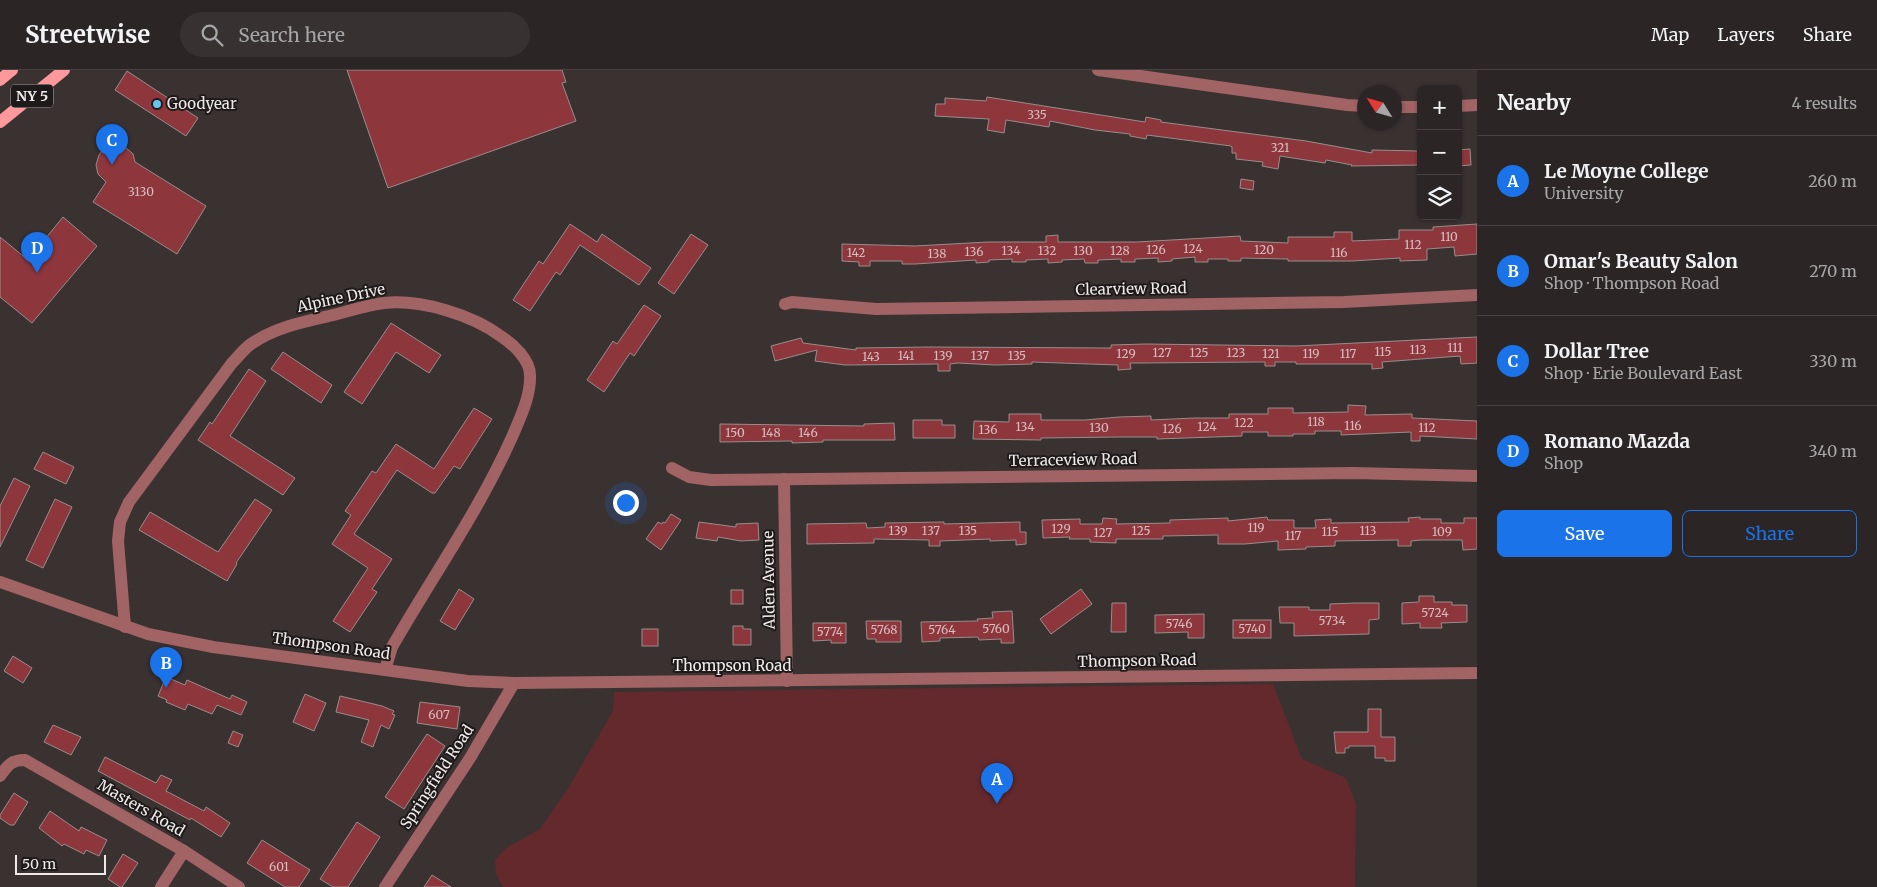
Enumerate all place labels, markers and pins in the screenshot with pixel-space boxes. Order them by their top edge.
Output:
place label: Goodyear [167,94,237,113]
marker: Goodyear [151,98,163,110]
pin: C [96,124,128,165]
pin: D [21,232,53,273]
pin: B [150,647,182,688]
pin: A [981,763,1013,804]

